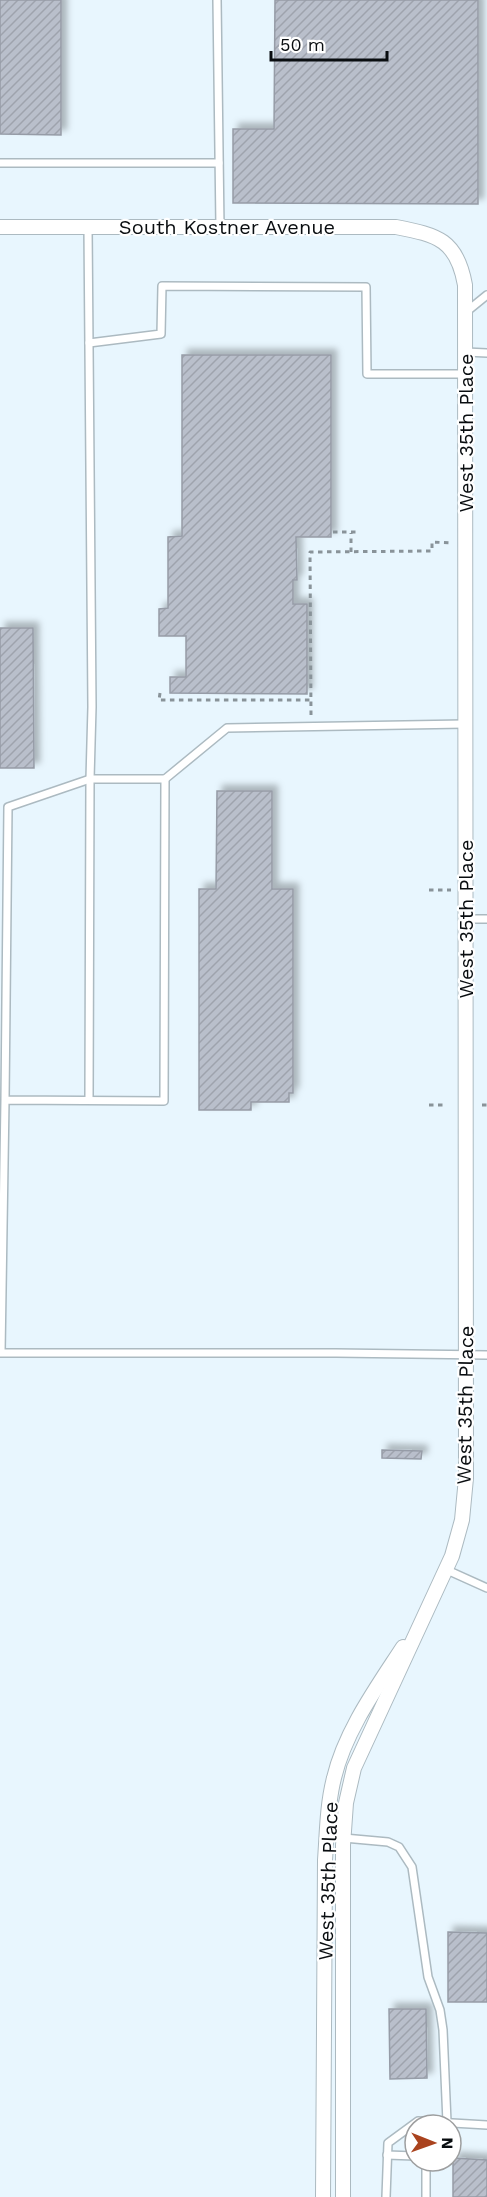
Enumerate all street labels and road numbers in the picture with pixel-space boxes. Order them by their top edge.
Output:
street label: South Kostner Avenue [119,215,335,239]
street label: West 35th Place [454,353,478,513]
street label: West 35th Place [454,839,478,999]
street label: West 35th Place [452,1325,478,1485]
street label: West 35th Place [313,1801,343,1961]

